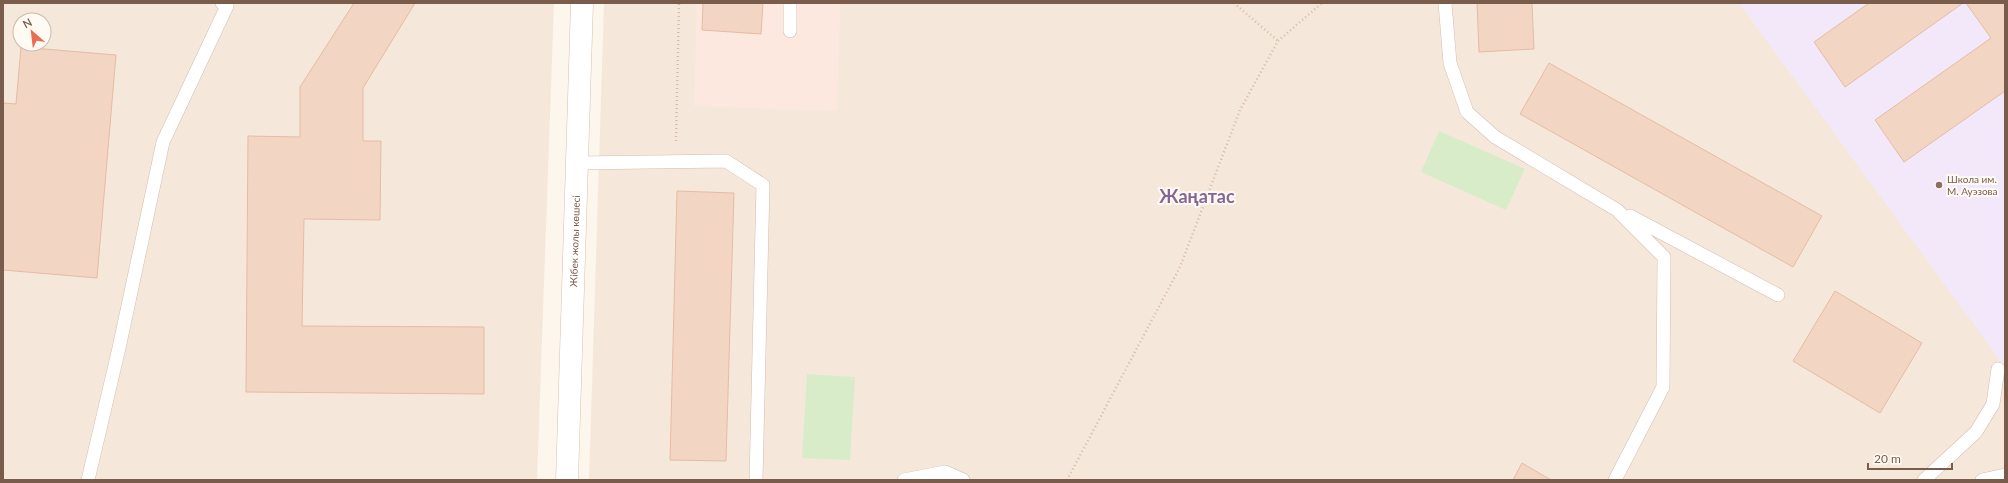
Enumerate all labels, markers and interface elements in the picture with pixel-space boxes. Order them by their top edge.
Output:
north arrow [12,12,52,52]
text: N [20,15,34,30]
place label: Школа им. М. Ауэзова [1947,173,1998,197]
marker: Школа им. М. Ауэзова [1934,180,1944,190]
district label: Жаңатас [1159,185,1235,207]
street label: Жібек жолы көшесі [567,195,582,287]
scale bar [1868,445,1952,471]
text: 20 m [1874,451,1901,466]

